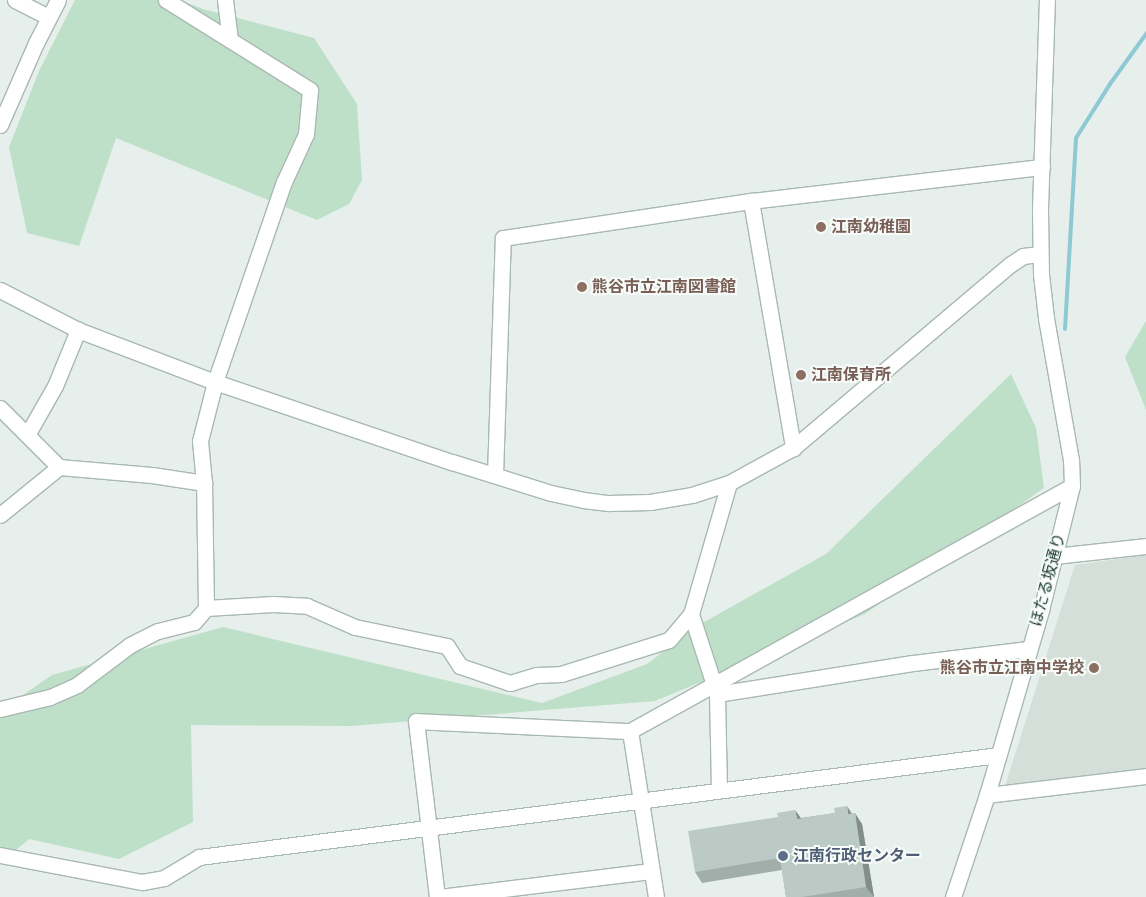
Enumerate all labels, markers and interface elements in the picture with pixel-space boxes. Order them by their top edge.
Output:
place label: 江南幼稚園 [831,217,911,237]
marker: 江南幼稚園 [815,221,827,233]
place label: 熊谷市立江南図書館 [592,277,736,297]
marker: 熊谷市立江南図書館 [576,281,588,293]
place label: 江南保育所 [811,365,891,385]
marker: 江南保育所 [795,369,807,381]
street label: ほたる坂通り [1026,531,1070,629]
place label: 熊谷市立江南中学校 [940,658,1084,678]
marker: 熊谷市立江南中学校 [1088,662,1100,674]
place label: 江南行政センター [793,846,921,866]
marker: 江南行政センター [777,850,789,862]

